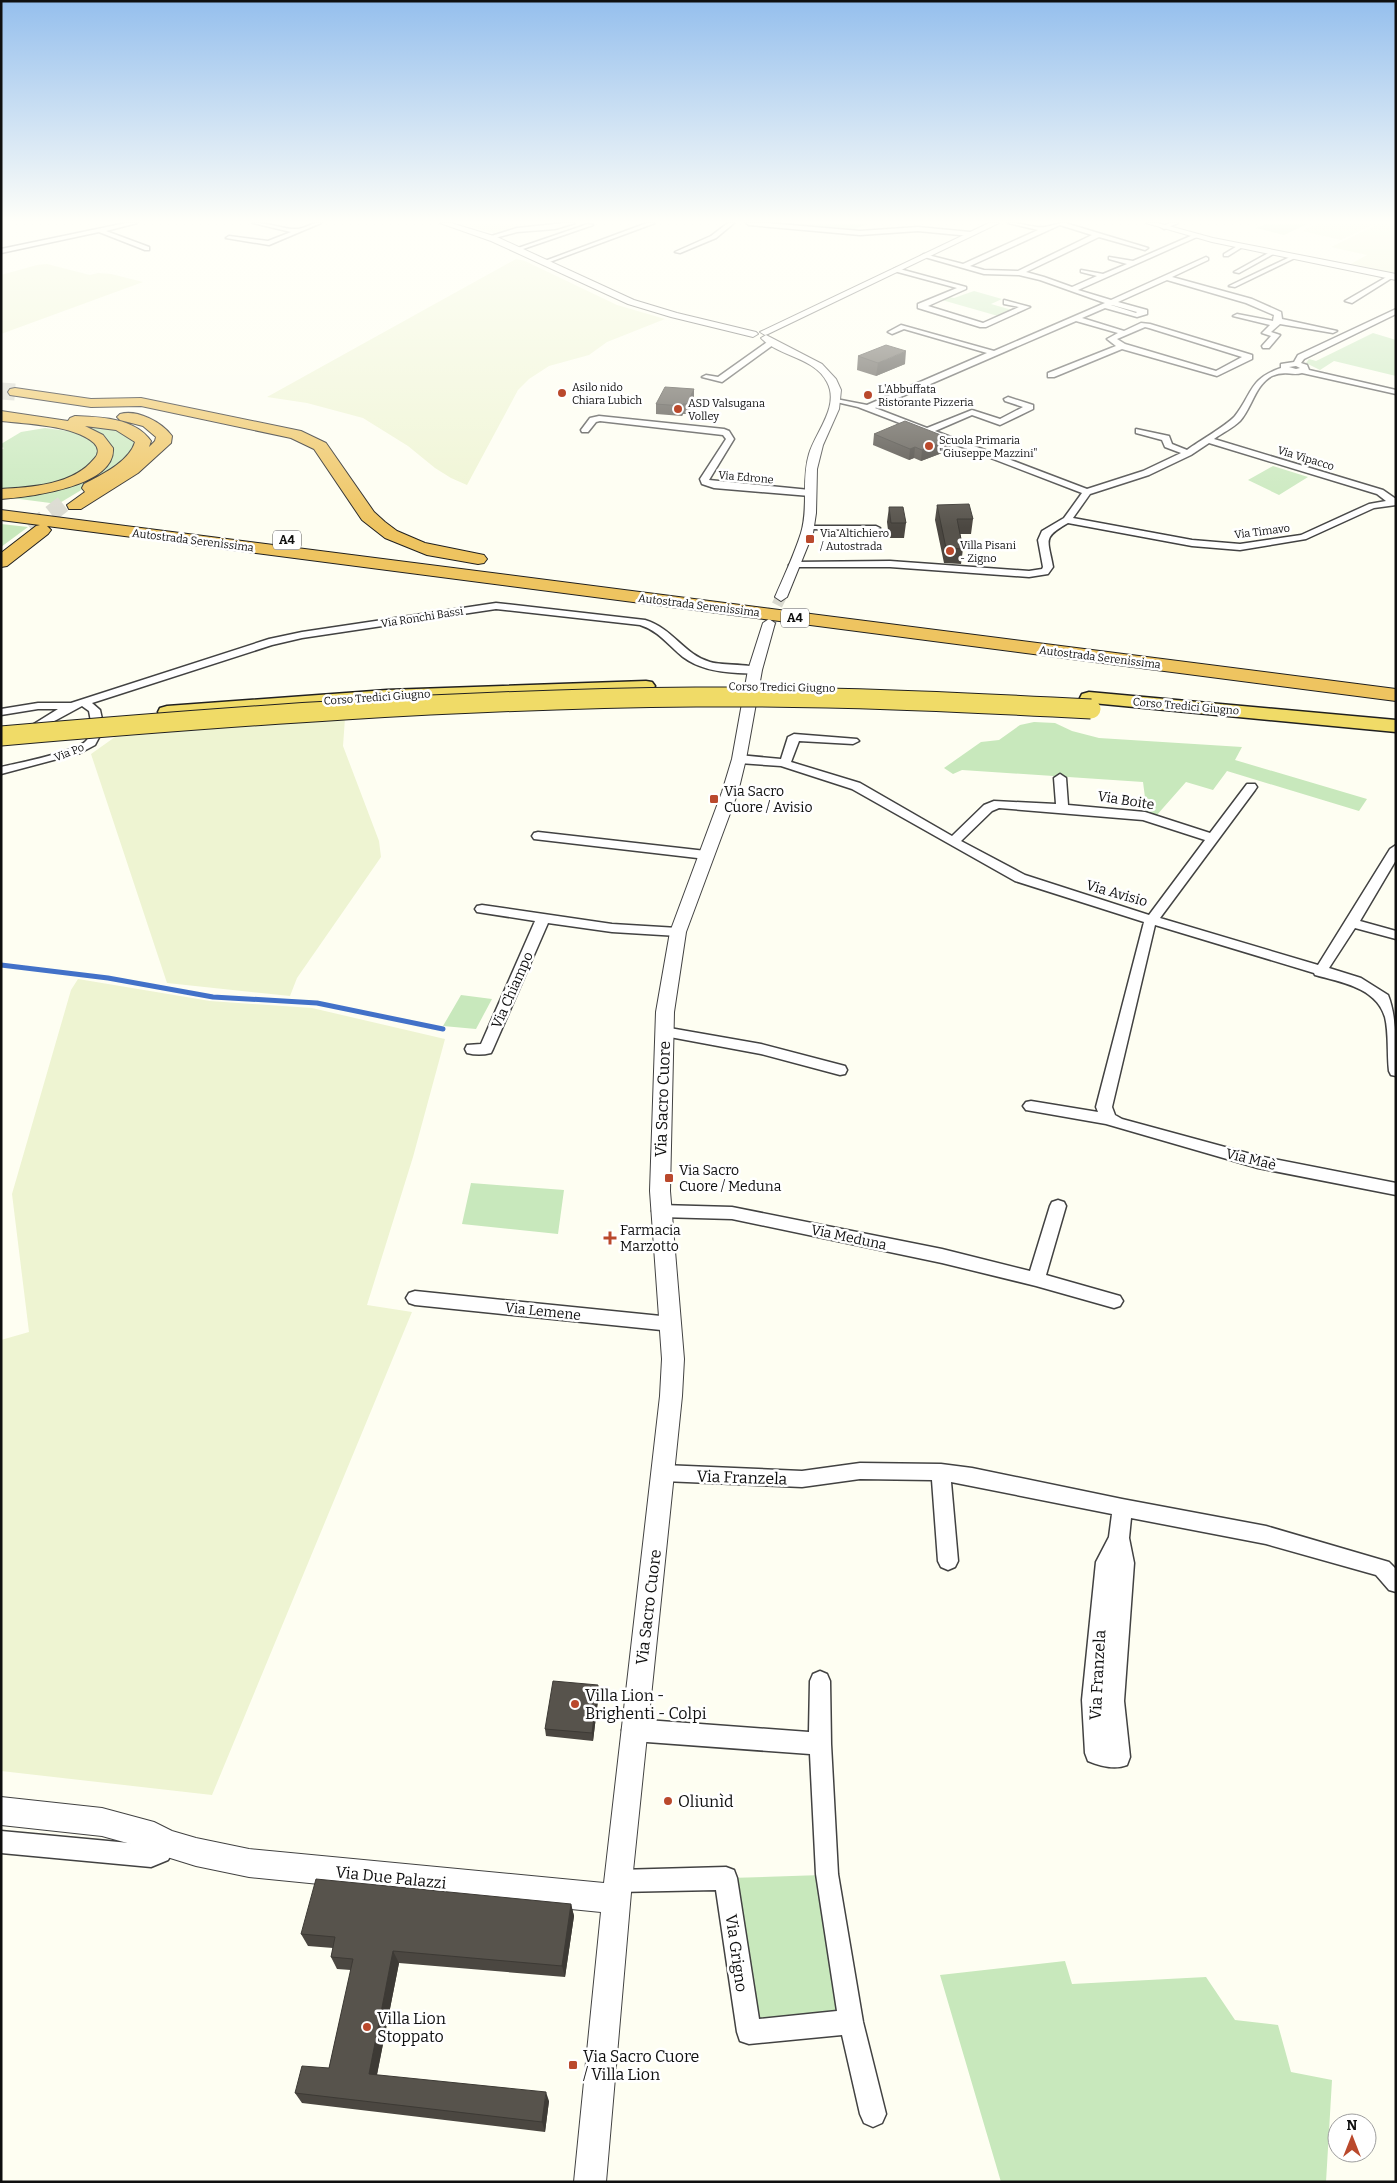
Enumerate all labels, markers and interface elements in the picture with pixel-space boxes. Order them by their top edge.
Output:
place label: Asilo nido Chiara Lubich [572,381,642,407]
place label: L'Abbuffata Ristorante Pizzeria [878,383,974,409]
marker: Asilo nido Chiara Lubich [556,387,568,399]
marker: L'Abbuffata Ristorante Pizzeria [862,389,874,401]
place label: ASD Valsugana Volley [688,397,765,423]
marker: ASD Valsugana Volley [672,403,684,415]
place label: Scuola Primaria "Giuseppe Mazzini" [939,434,1038,460]
marker: Scuola Primaria "Giuseppe Mazzini" [923,440,935,452]
street label: Via Vipacco [1276,444,1336,473]
street label: Via Edrone [718,469,774,486]
street label: Via Timavo [1233,522,1291,541]
street label: Autostrada Serenissima [131,527,255,554]
place label: Via Altichiero / Autostrada [820,527,889,553]
road number: A4 [273,530,301,550]
marker: Via Altichiero / Autostrada [804,533,816,545]
place label: Villa Pisani - Zigno [960,539,1017,565]
marker: Villa Pisani - Zigno [944,545,956,557]
street label: Autostrada Serenissima [637,592,761,619]
street label: Via Ronchi Bassi [380,604,465,630]
road number: A4 [781,608,809,628]
street label: Autostrada Serenissima [1038,644,1162,671]
street label: Corso Tredici Giugno [729,680,835,695]
street label: Corso Tredici Giugno [323,687,431,708]
street label: Corso Tredici Giugno [1132,695,1240,718]
street label: Via Po [52,741,86,764]
place label: Via Sacro Cuore / Avisio [724,783,813,816]
street label: Via Boite [1096,788,1155,813]
marker: Via Sacro Cuore / Avisio [708,793,720,805]
street label: Via Avisio [1084,877,1150,910]
street label: Via Chiampo [488,949,537,1031]
street label: Via Sacro Cuore [651,1041,674,1158]
street label: Via Maè [1224,1145,1278,1174]
place label: Via Sacro Cuore / Meduna [679,1162,782,1195]
marker: Via Sacro Cuore / Meduna [663,1172,675,1184]
street label: Via Meduna [810,1221,889,1254]
place label: Farmacia Marzotto [620,1222,681,1255]
marker: Farmacia Marzotto [604,1232,616,1244]
street label: Via Lemene [504,1299,582,1324]
street label: Via Franzela [696,1466,788,1489]
street label: Via Sacro Cuore [632,1548,665,1666]
street label: Via Franzela [1086,1629,1109,1721]
place label: Villa Lion - Brighenti - Colpi [585,1686,707,1723]
marker: Villa Lion - Brighenti - Colpi [569,1698,581,1710]
place label: Oliunìd [678,1792,734,1811]
marker: Oliunìd [662,1795,674,1807]
street label: Via Due Palazzi [335,1862,447,1893]
street label: Via Grigno [722,1913,751,1993]
place label: Villa Lion Stoppato [377,2009,446,2046]
marker: Villa Lion Stoppato [361,2021,373,2033]
place label: Via Sacro Cuore / Villa Lion [583,2047,699,2084]
marker: Via Sacro Cuore / Villa Lion [567,2059,579,2071]
north arrow [1327,2113,1377,2163]
text: N [1347,2117,1358,2134]

